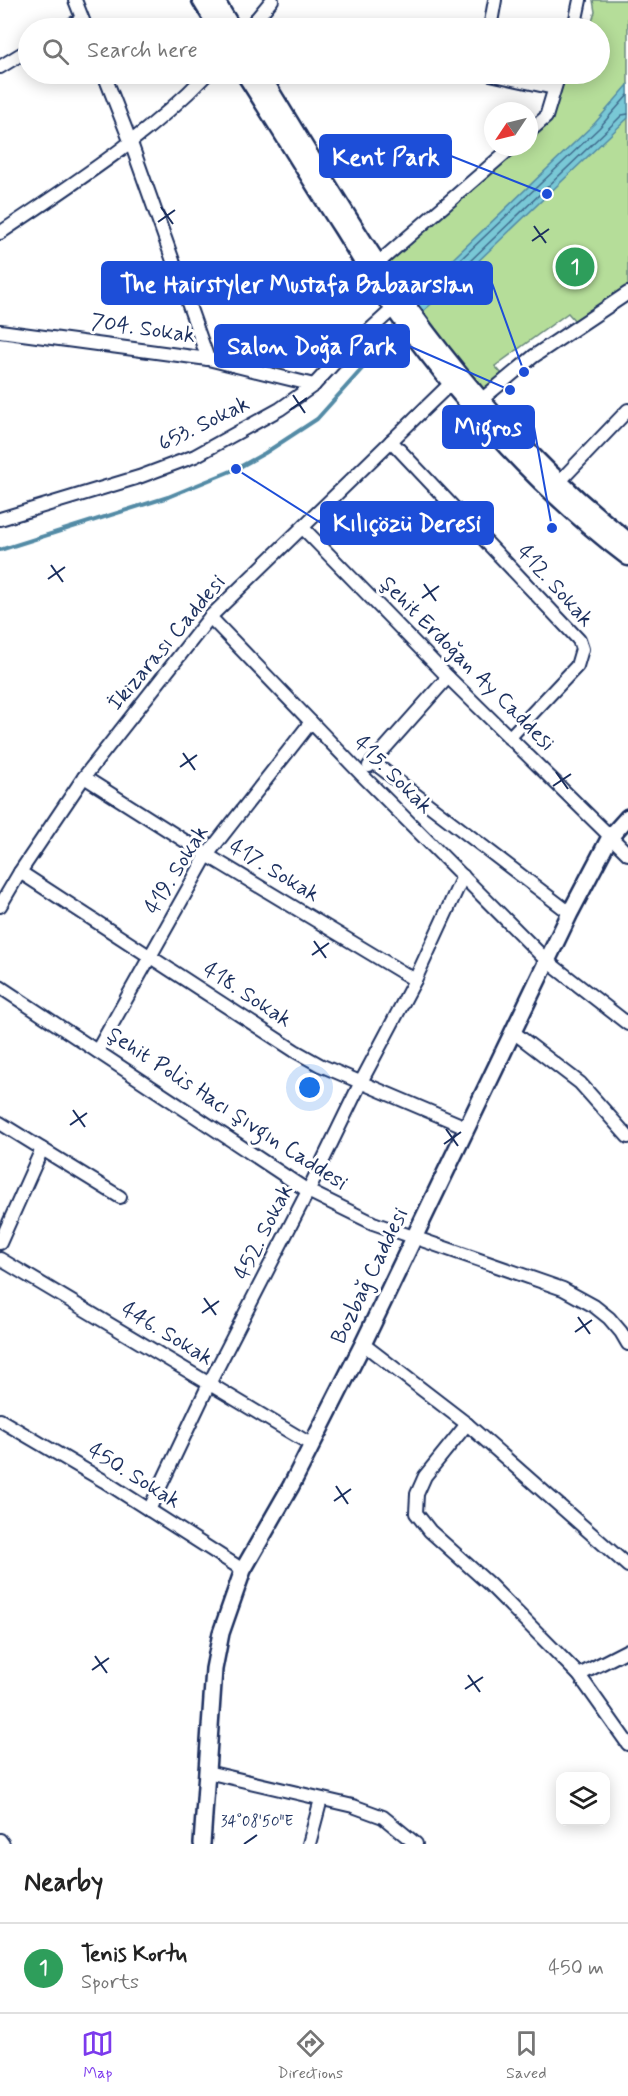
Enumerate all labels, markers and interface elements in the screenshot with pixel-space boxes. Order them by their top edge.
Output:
search box [18,18,610,84]
icon: search [39,35,72,68]
text: Search here [87,37,198,65]
north arrow [484,102,538,156]
callout: Kent Park [320,135,451,177]
text: Kent Park [332,143,440,174]
pin: 1 [556,244,594,290]
callout: The Hairstyler Mustafa Babaarslan [102,262,492,304]
text: The Hairstyler Mustafa Babaarslan [120,270,474,301]
street label: 704. Sokak [89,308,197,350]
callout: Salon Doğa Park [215,325,409,367]
text: Salon Doğa Park [227,332,397,364]
street label: 653. Sokak [154,390,254,458]
callout: Migros [443,406,534,448]
text: Migros [454,413,522,447]
callout: Kılıçözü Deresi [321,502,493,544]
text: Kılıçözü Deresi [333,509,482,540]
street label: 412. Sokak [511,539,599,633]
street label: İkizarası Caddesi [102,569,232,717]
street label: Şehit Erdoğan Ay Caddesi [373,570,561,758]
street label: 415. Sokak [348,730,439,821]
street label: 419. Sokak [139,820,215,920]
street label: 417. Sokak [224,833,324,909]
street label: 418. Sokak [197,956,297,1034]
street label: Şehit Polis Hacı Şıvgın Caddesi [100,1021,353,1200]
your location [295,1073,324,1102]
street label: 452. Sokak [228,1179,300,1285]
street label: Bozbağ Caddesi [325,1203,416,1349]
street label: 446. Sokak [116,1296,218,1372]
street label: 450. Sokak [83,1437,186,1515]
map controls [556,1772,610,1826]
button: layers [556,1772,610,1826]
text: 34°08'50"E [221,1812,294,1832]
text: Nearby [24,1866,103,1900]
text: Tenis Kortu [81,1941,187,1969]
text: 1 [39,1955,48,1982]
text: 450 m [548,1955,604,1982]
text: Sports [81,1969,139,1996]
tab: Map [81,2027,114,2084]
tab: Directions [277,2027,343,2084]
tab: Saved [506,2027,547,2084]

